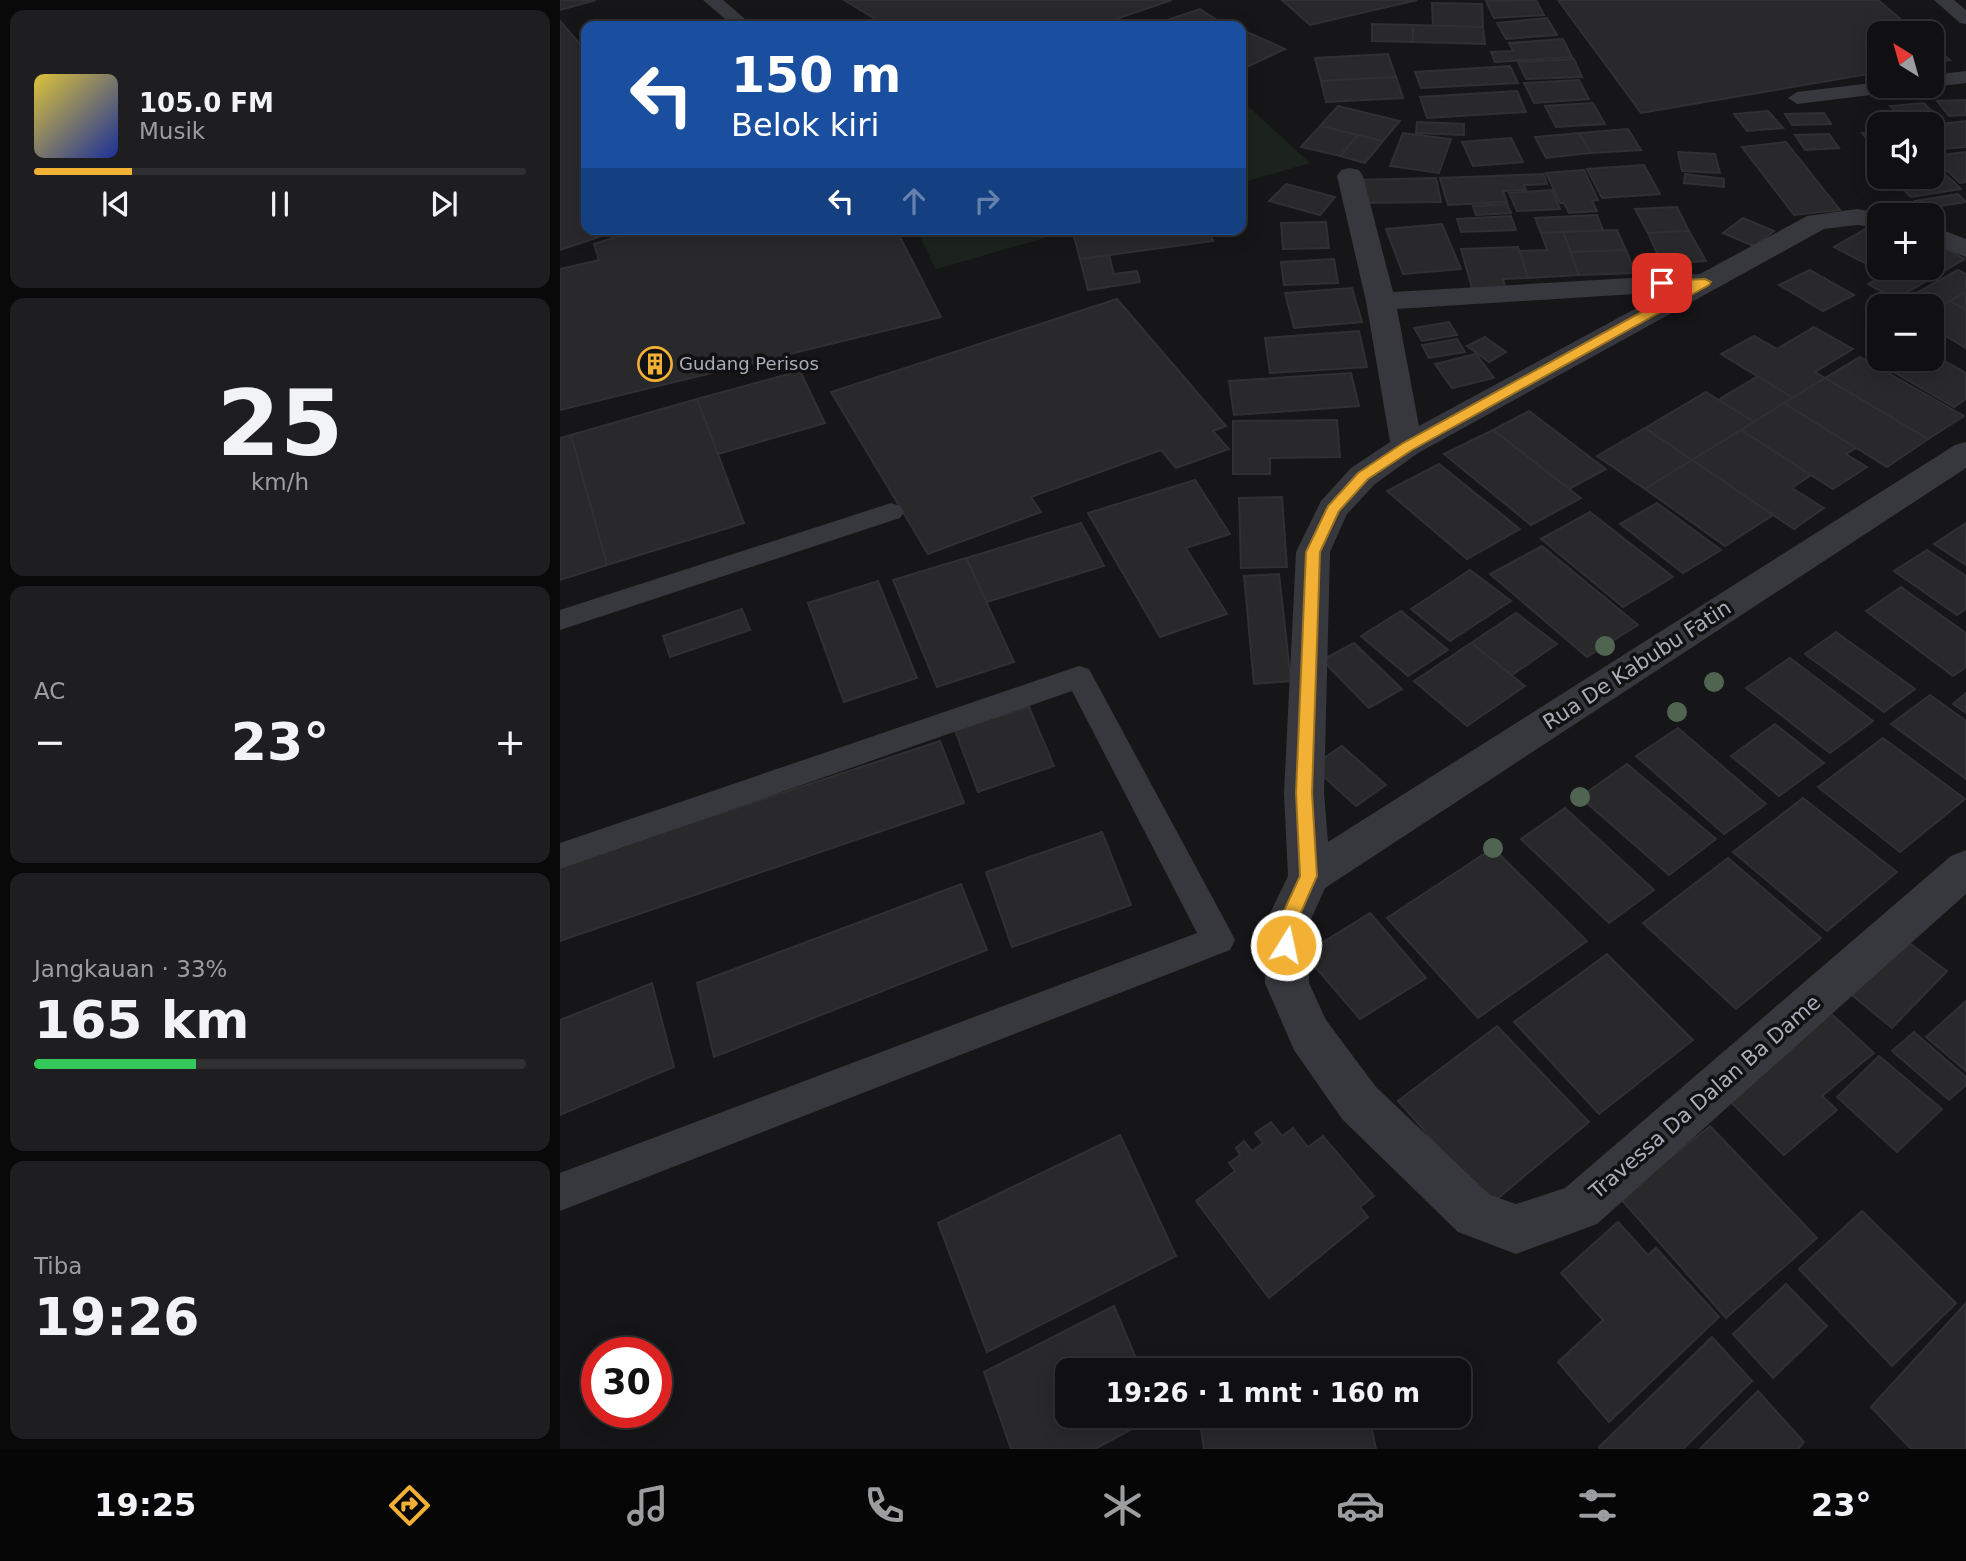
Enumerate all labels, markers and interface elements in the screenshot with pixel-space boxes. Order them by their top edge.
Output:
north arrow [1867,21,1944,98]
map controls [1867,21,1944,371]
text: 150 m [731,47,901,104]
icon: left [616,49,707,140]
text: 105.0 FM [139,88,274,118]
text: Belok kiri [731,106,879,144]
button: sound [1867,112,1944,189]
text: Musik [139,118,205,144]
icon: left [822,182,860,220]
icon: ahead [895,182,933,220]
icon: right [968,182,1006,220]
icon: previous [97,185,135,223]
icon: pause [261,185,299,223]
icon: next [425,185,463,223]
button: + [1867,203,1944,280]
pin [1632,253,1692,313]
icon: arrive [1643,264,1681,302]
button: − [1867,294,1944,371]
building icon: Gudang Perisos [636,345,674,383]
place label: Gudang Perisos [679,353,819,374]
text: 25 [217,371,343,476]
text: km/h [251,469,309,495]
street label: Rua De Kabubu Fatin [1539,595,1735,735]
text: AC [34,678,65,704]
text: 23° [231,712,329,772]
text: − [34,720,66,764]
text: + [494,720,526,764]
position arrow [1249,908,1323,982]
text: Jangkauan · 33% [34,956,227,982]
text: 165 km [34,990,249,1050]
street label: Travessa Da Dalan Ba Dame [1584,990,1825,1204]
text: Tiba [34,1253,82,1279]
text: 19:26 [34,1287,200,1347]
speed limit sign: 30 [581,1337,672,1428]
text: 19:26 · 1 mnt · 160 m [1106,1378,1420,1408]
icon: directions [385,1481,434,1530]
icon: music [623,1481,672,1530]
icon: phone [860,1481,909,1530]
icon: climate [1098,1481,1147,1530]
icon: car [1336,1481,1385,1530]
icon: filters [1573,1481,1622,1530]
text: 19:25 [94,1486,196,1524]
text: 23° [1811,1486,1872,1524]

